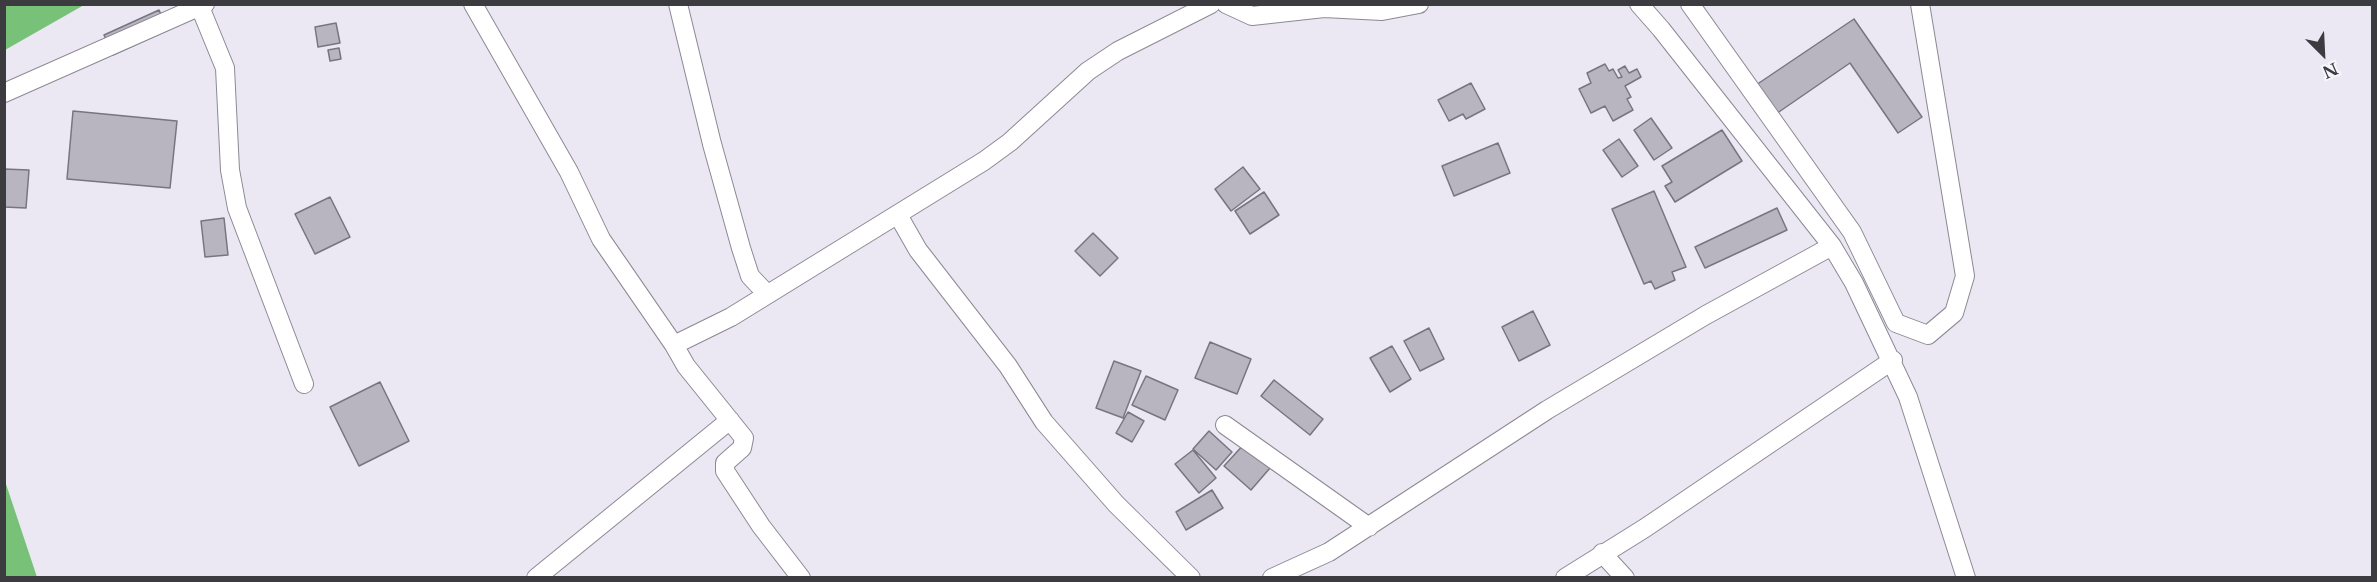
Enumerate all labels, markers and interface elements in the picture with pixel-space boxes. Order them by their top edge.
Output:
north arrow [2293,24,2353,84]
text: N [2319,58,2341,83]

